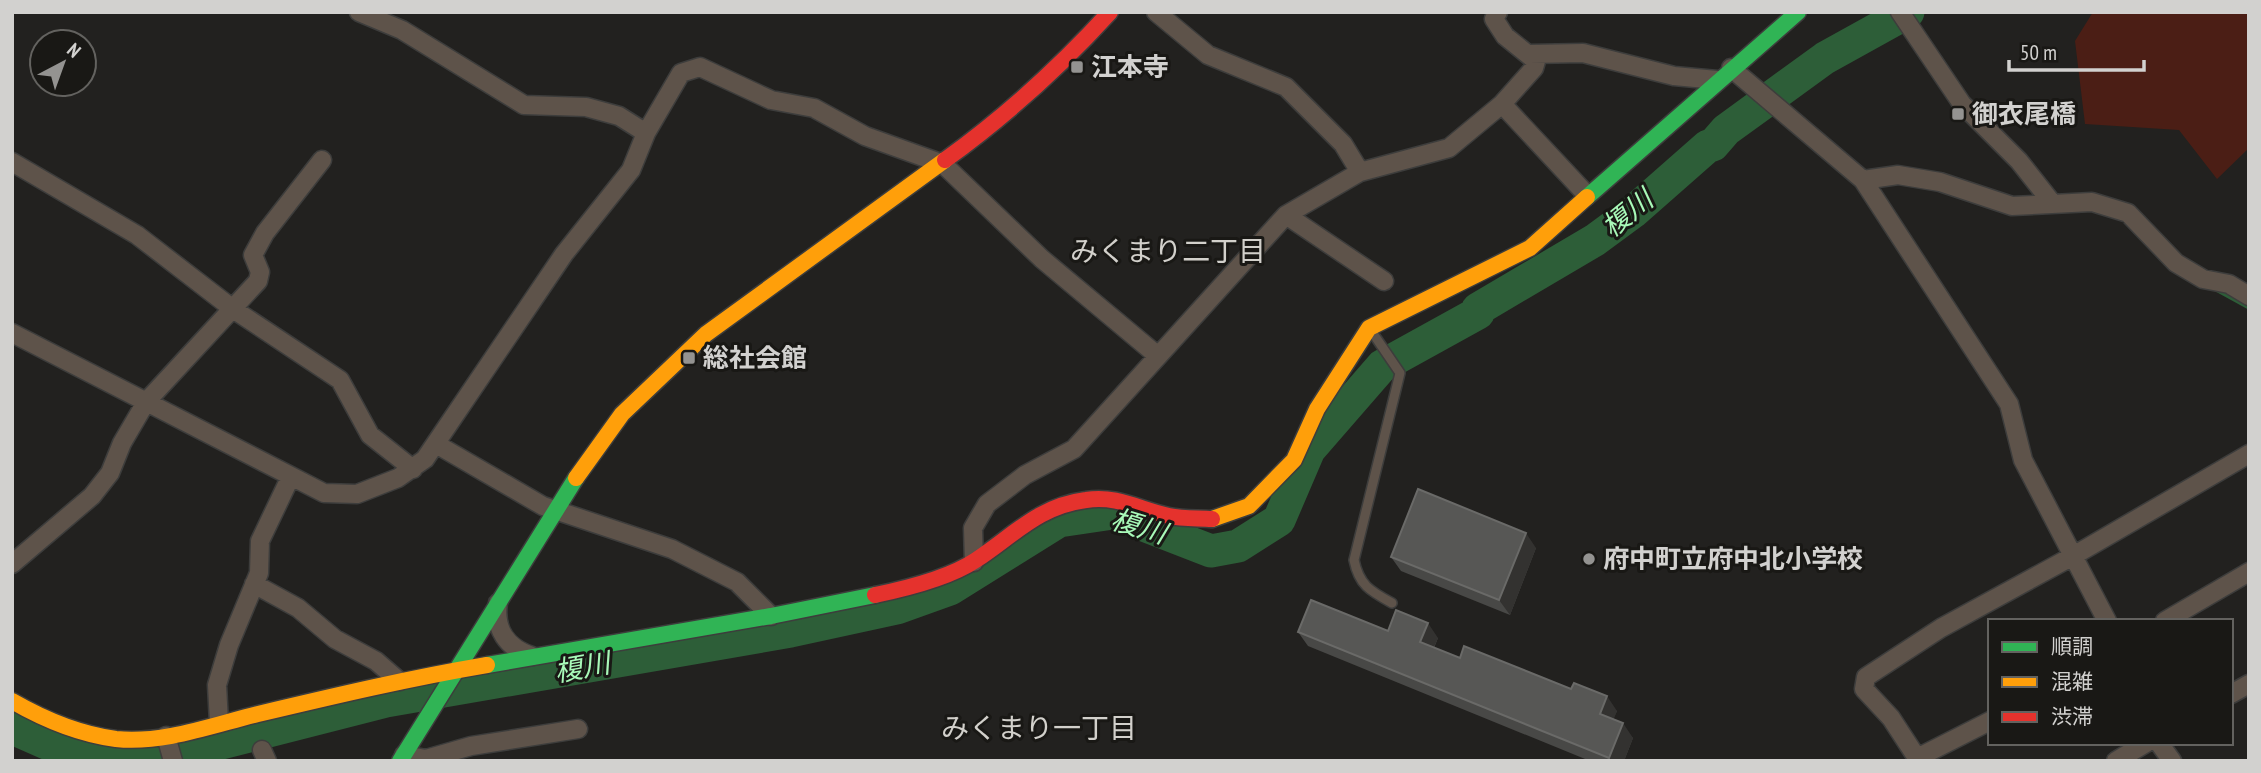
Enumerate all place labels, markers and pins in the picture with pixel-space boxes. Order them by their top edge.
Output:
place label: 江本寺 [1091,50,1169,83]
marker: 江本寺 [1069,59,1085,75]
place label: 御衣尾橋 [1972,97,2076,130]
marker: 御衣尾橋 [1950,106,1966,122]
place label: 総社会館 [703,341,807,374]
marker: 総社会館 [681,350,697,366]
place label: 府中町立府中北小学校 [1603,542,1863,575]
marker: 府中町立府中北小学校 [1581,551,1597,567]

